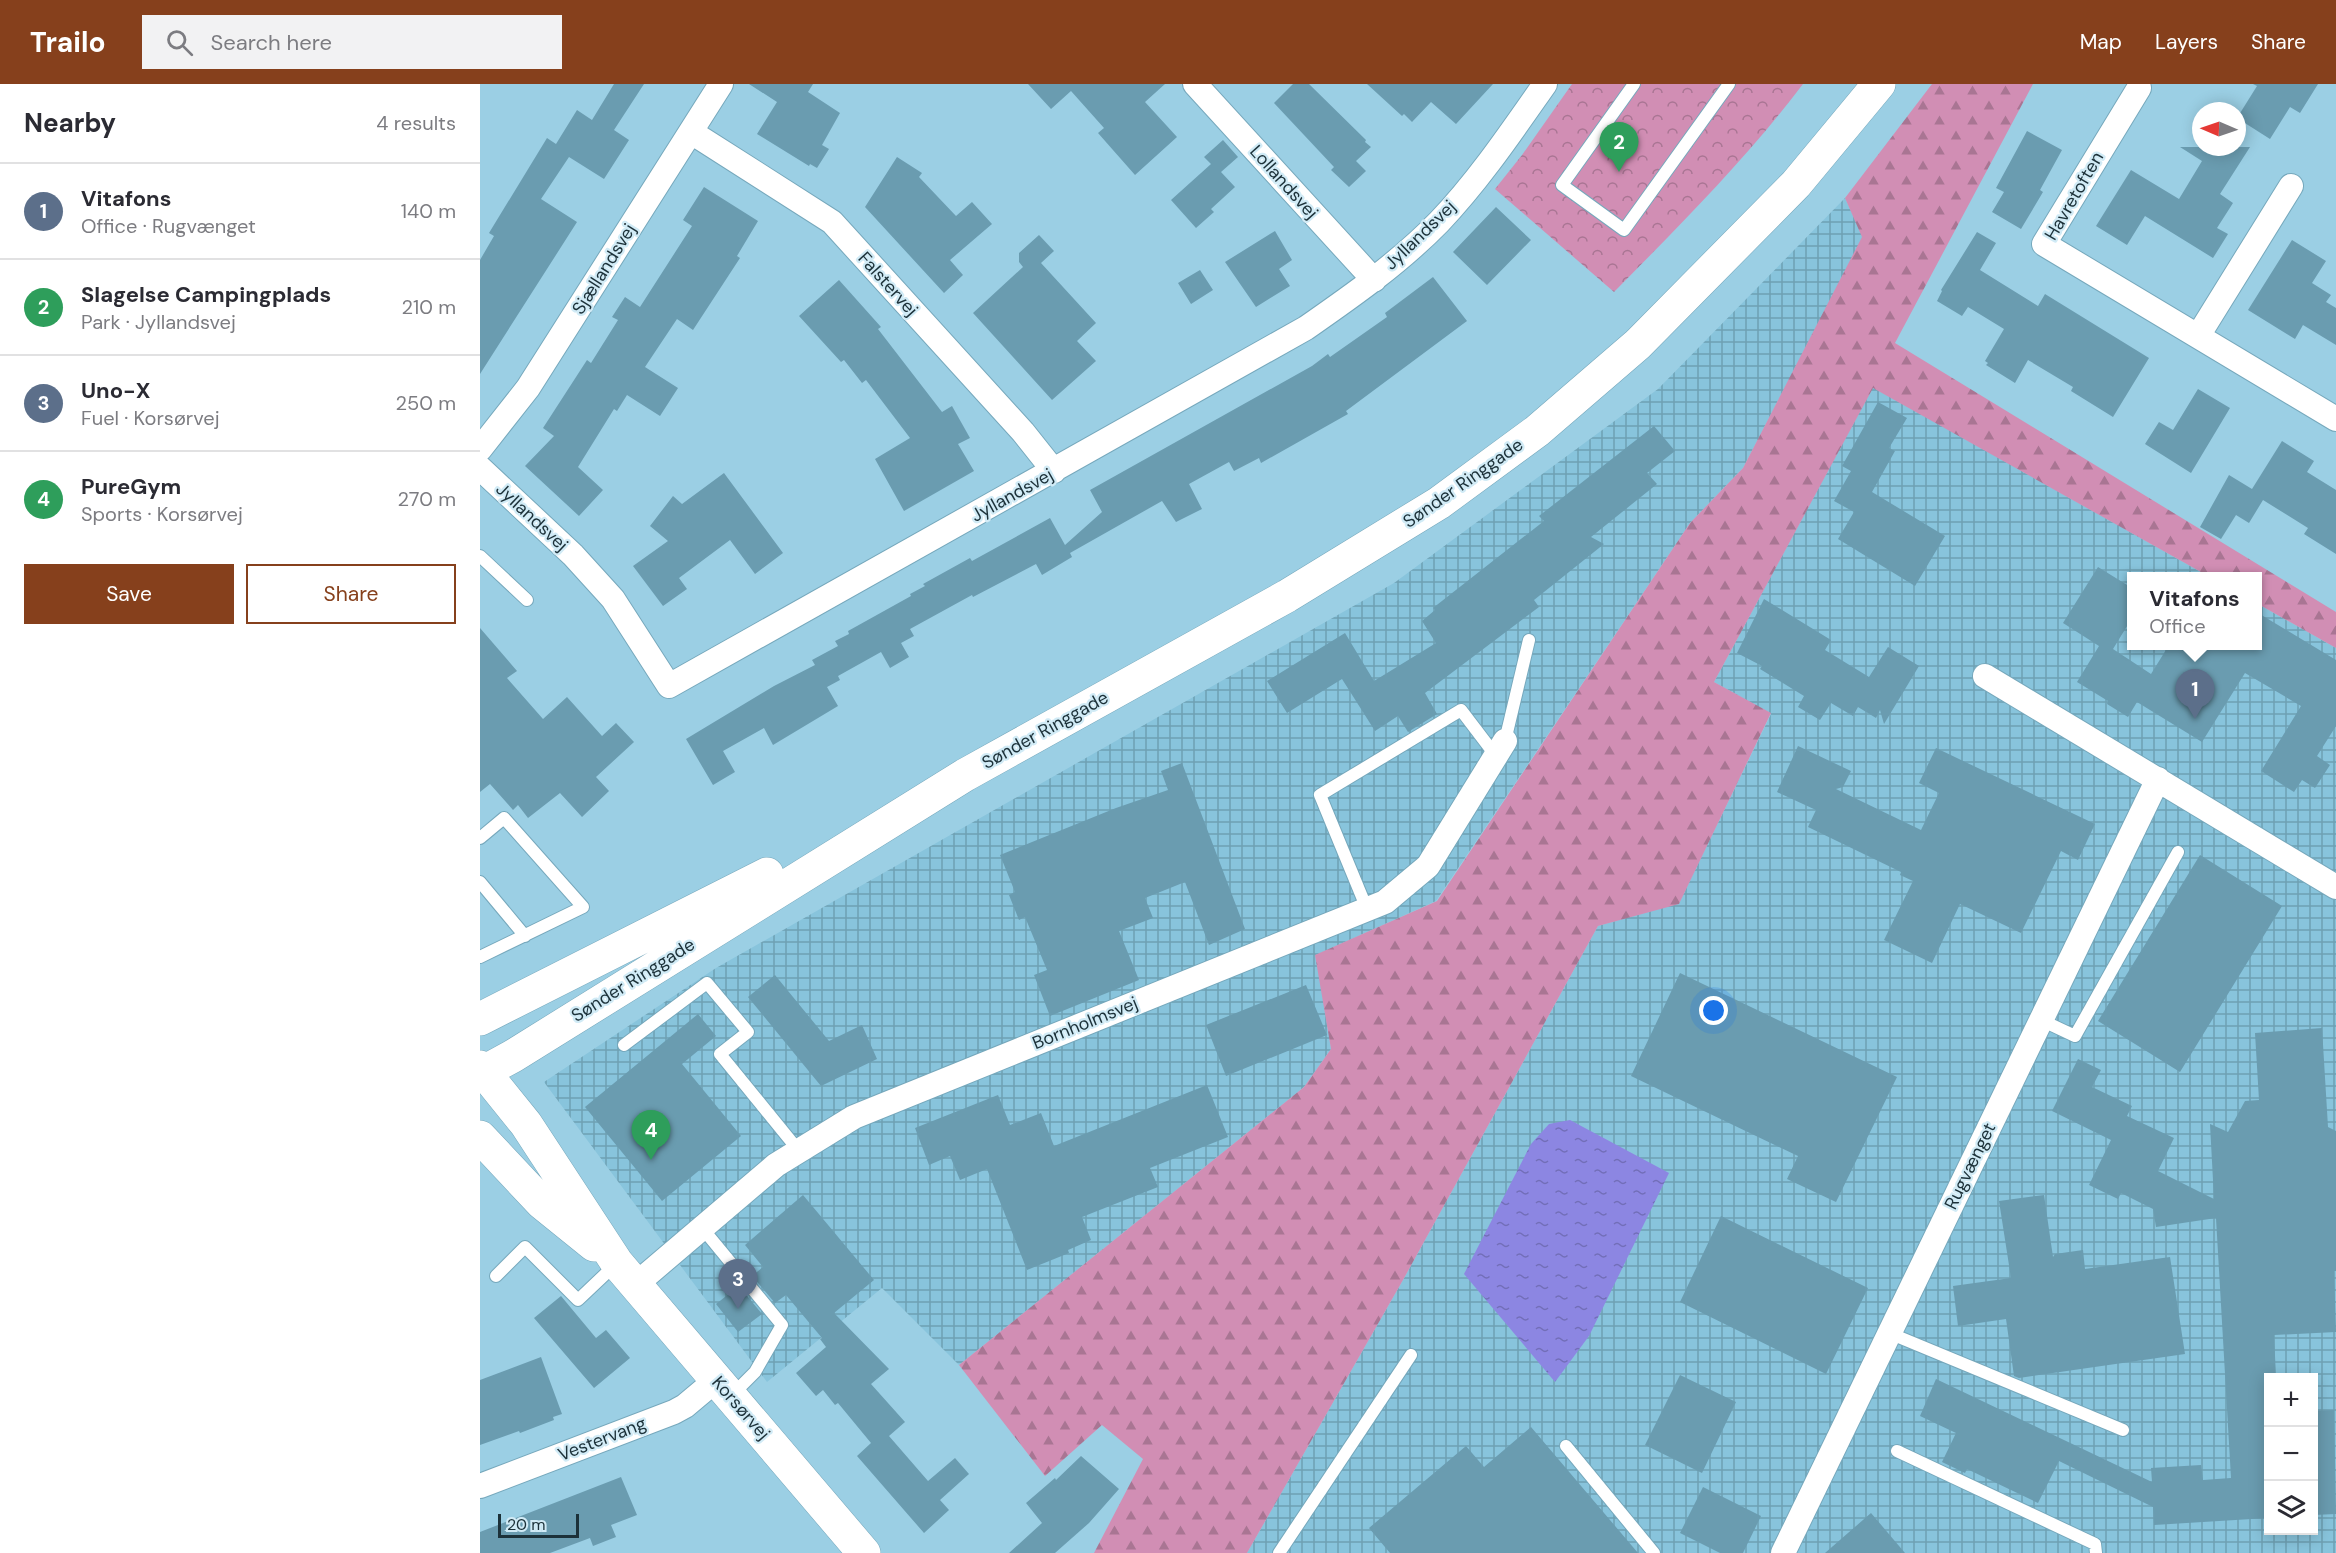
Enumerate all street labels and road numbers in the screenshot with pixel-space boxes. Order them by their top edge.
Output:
street label: Lollandsvej [1245,140,1323,224]
street label: Havretoften [2039,147,2109,245]
street label: Jyllandsvej [1379,195,1461,275]
street label: Sjællandsvej [567,219,641,319]
street label: Falstervej [853,247,923,321]
street label: Sønder Ringgade [1398,433,1528,533]
street label: Jyllandsvej [967,463,1057,527]
street label: Jyllandsvej [491,477,573,557]
street label: Sønder Ringgade [977,685,1113,775]
street label: Sønder Ringgade [567,932,699,1028]
street label: Bornholmsvej [1029,991,1141,1055]
street label: Rugvænget [1939,1119,2001,1213]
street label: Korsørvej [707,1371,775,1445]
street label: Vestervang [554,1411,650,1467]

